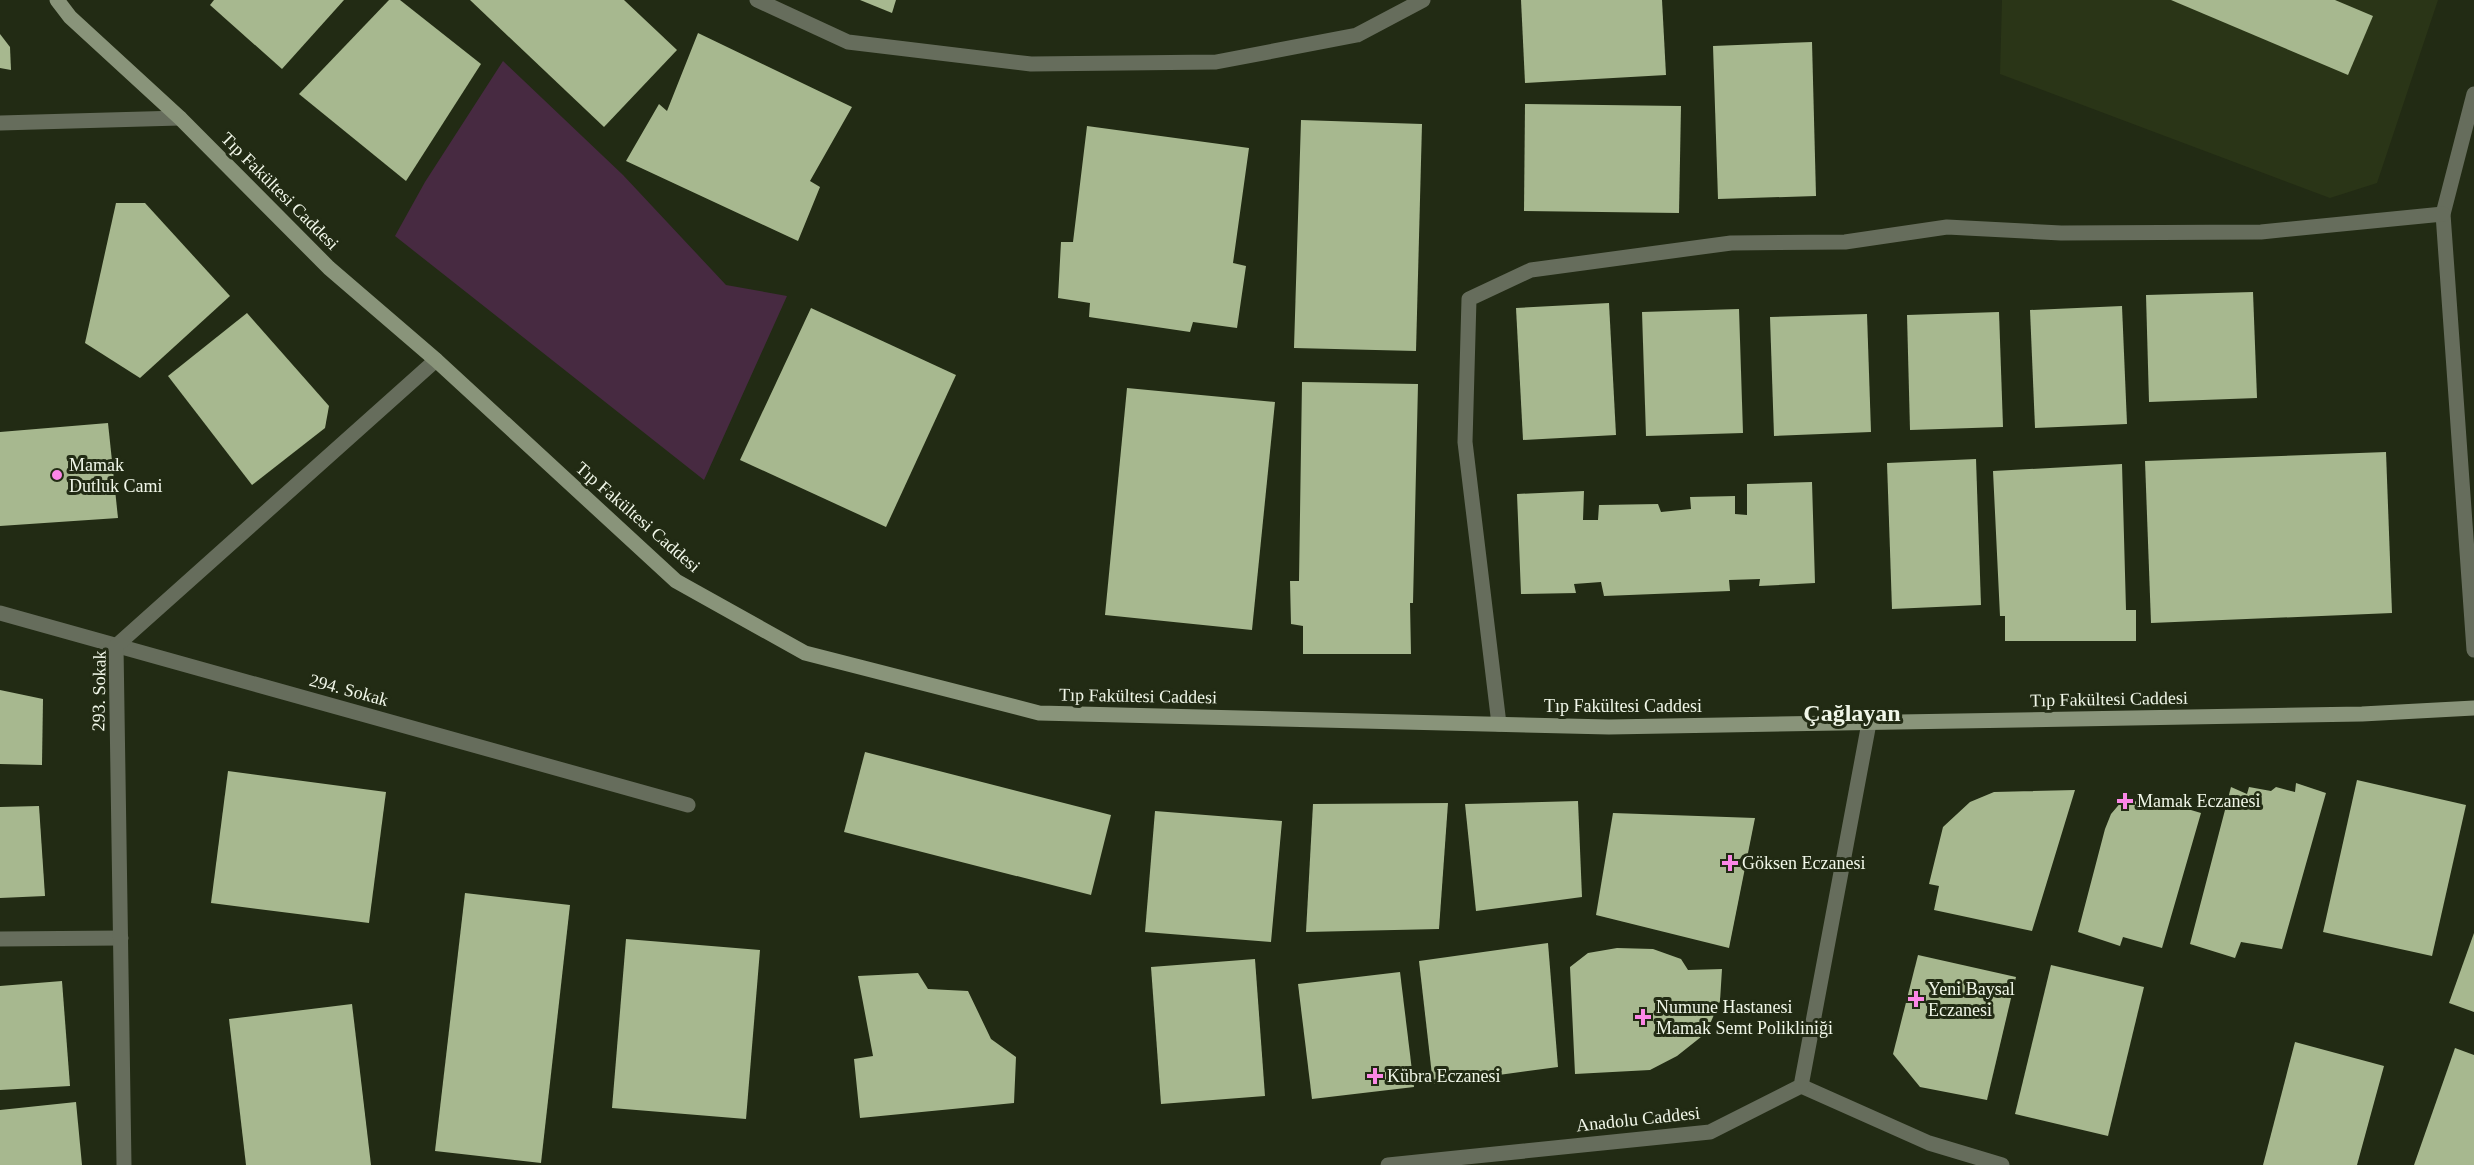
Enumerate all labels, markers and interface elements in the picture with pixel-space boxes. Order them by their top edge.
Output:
street label: Tıp Fakültesi Caddesi [217,128,343,254]
place label: Mamak Dutluk Cami [69,455,163,496]
street label: Tıp Fakültesi Caddesi [572,458,704,576]
marker: Mamak Dutluk Cami [50,468,64,482]
street label: 293. Sokak [88,650,110,732]
street label: 294. Sokak [307,670,391,710]
street label: Tıp Fakültesi Caddesi [1059,685,1217,707]
street label: Tıp Fakültesi Caddesi [2030,688,2188,710]
street label: Tıp Fakültesi Caddesi [1544,696,1702,716]
district label: Çağlayan [1803,700,1901,726]
place label: Mamak Eczanesi [2137,791,2260,811]
marker: Mamak Eczanesi [2118,794,2132,808]
place label: Göksen Eczanesi [1742,853,1865,873]
marker: Göksen Eczanesi [1723,856,1737,870]
place label: Yeni Baysal Eczanesi [1928,979,2015,1020]
marker: Yeni Baysal Eczanesi [1909,992,1923,1006]
place label: Numune Hastanesi Mamak Semt Polikliniği [1656,997,1833,1038]
marker: Numune Hastanesi Mamak Semt Polikliniği [1634,1008,1652,1026]
place label: Kübra Eczanesi [1387,1066,1500,1086]
marker: Kübra Eczanesi [1368,1069,1382,1083]
street label: Anadolu Caddesi [1575,1103,1701,1135]

